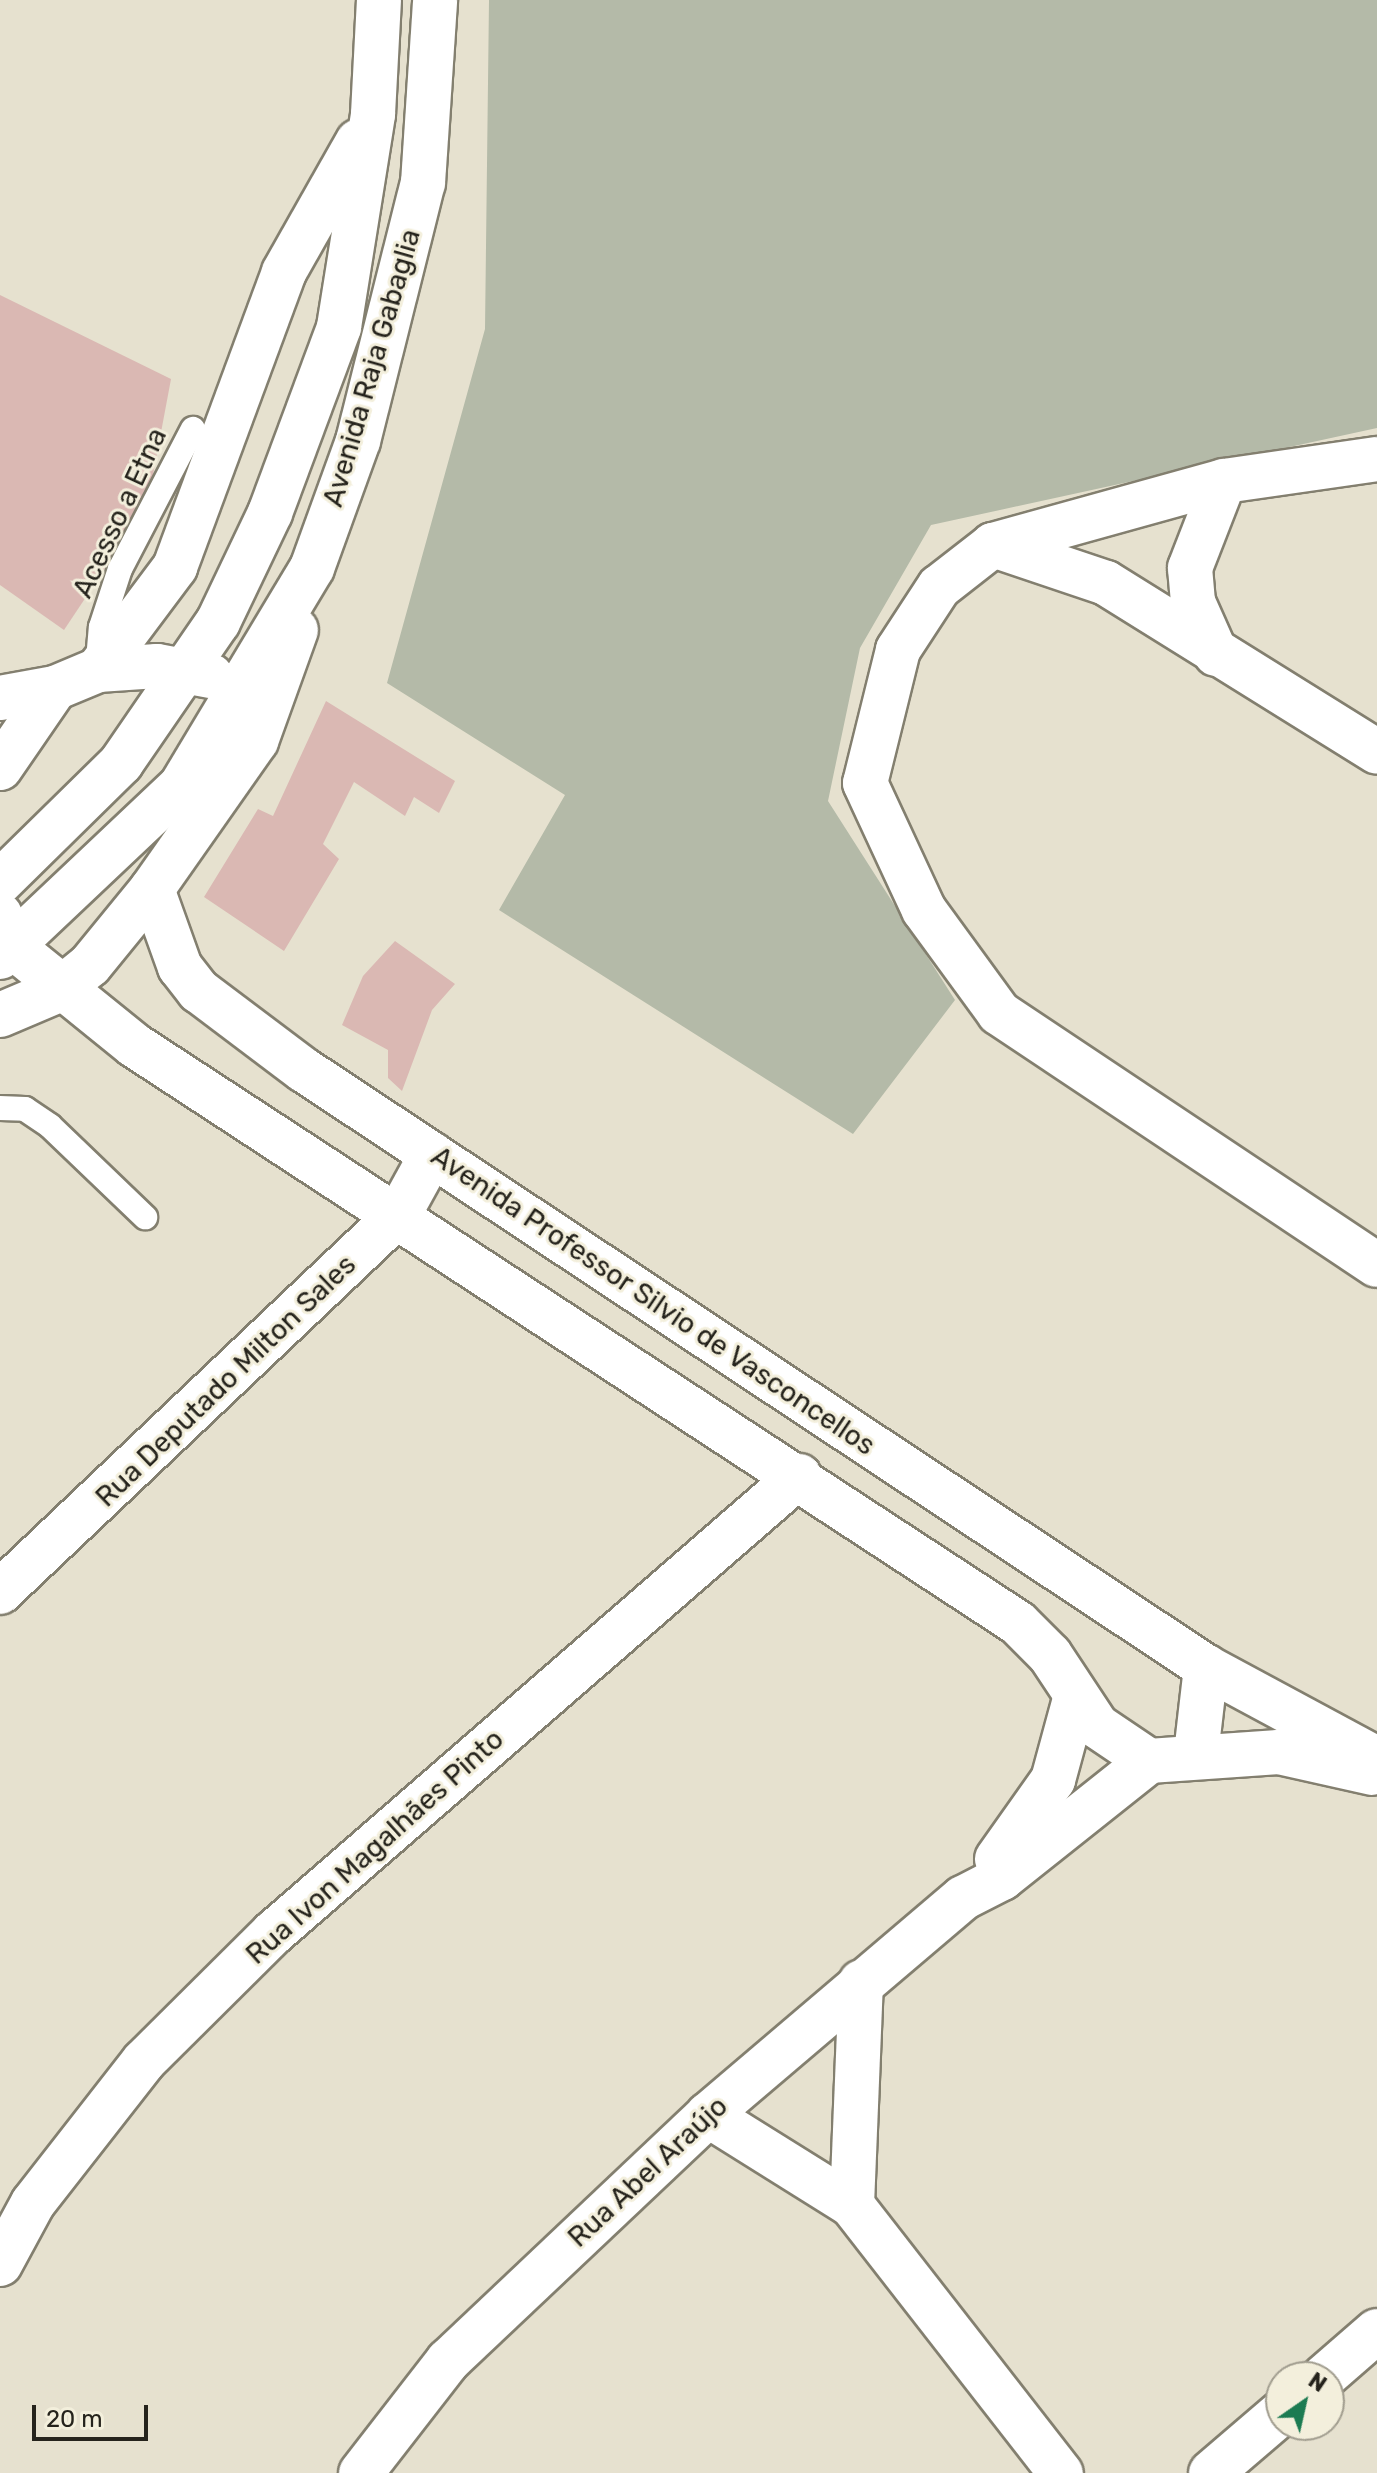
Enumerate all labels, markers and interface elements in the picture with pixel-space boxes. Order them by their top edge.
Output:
street label: Avenida Raja Gabaglia [316,225,428,511]
street label: Acesso a Etna [66,423,174,603]
street label: Avenida Professor Silvio de Vasconcellos [424,1139,882,1463]
street label: Rua Deputado Milton Sales [89,1248,363,1514]
street label: Rua Ivon Magalhães Pinto [239,1723,511,1971]
street label: Rua Abel Araújo [561,2089,735,2255]
north arrow [1265,2361,1345,2441]
text: N [1303,2367,1332,2398]
scale bar [36,2389,152,2439]
text: 20 m [46,2405,103,2433]

